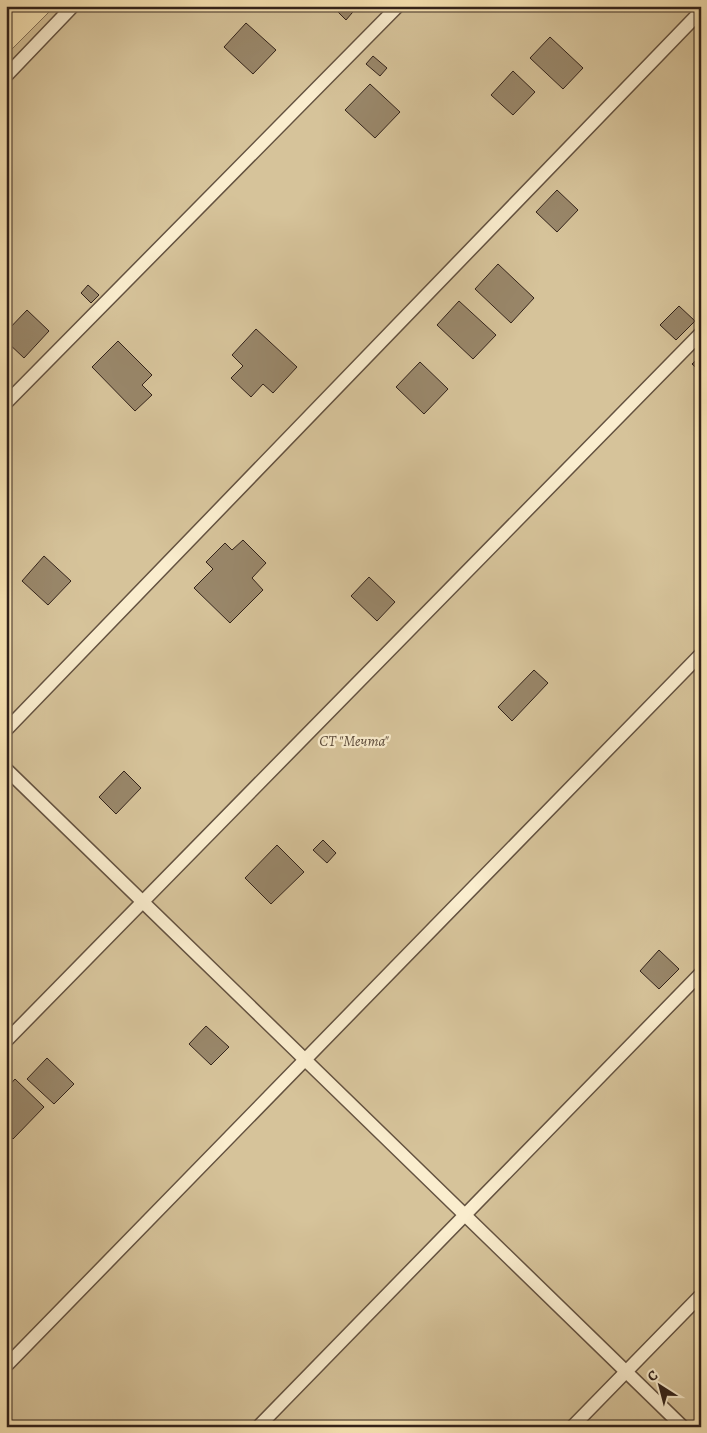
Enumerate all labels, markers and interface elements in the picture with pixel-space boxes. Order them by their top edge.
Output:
park label: СТ "Мечта" [319,731,389,751]
north arrow [634,1360,684,1410]
text: С [644,1365,662,1386]

